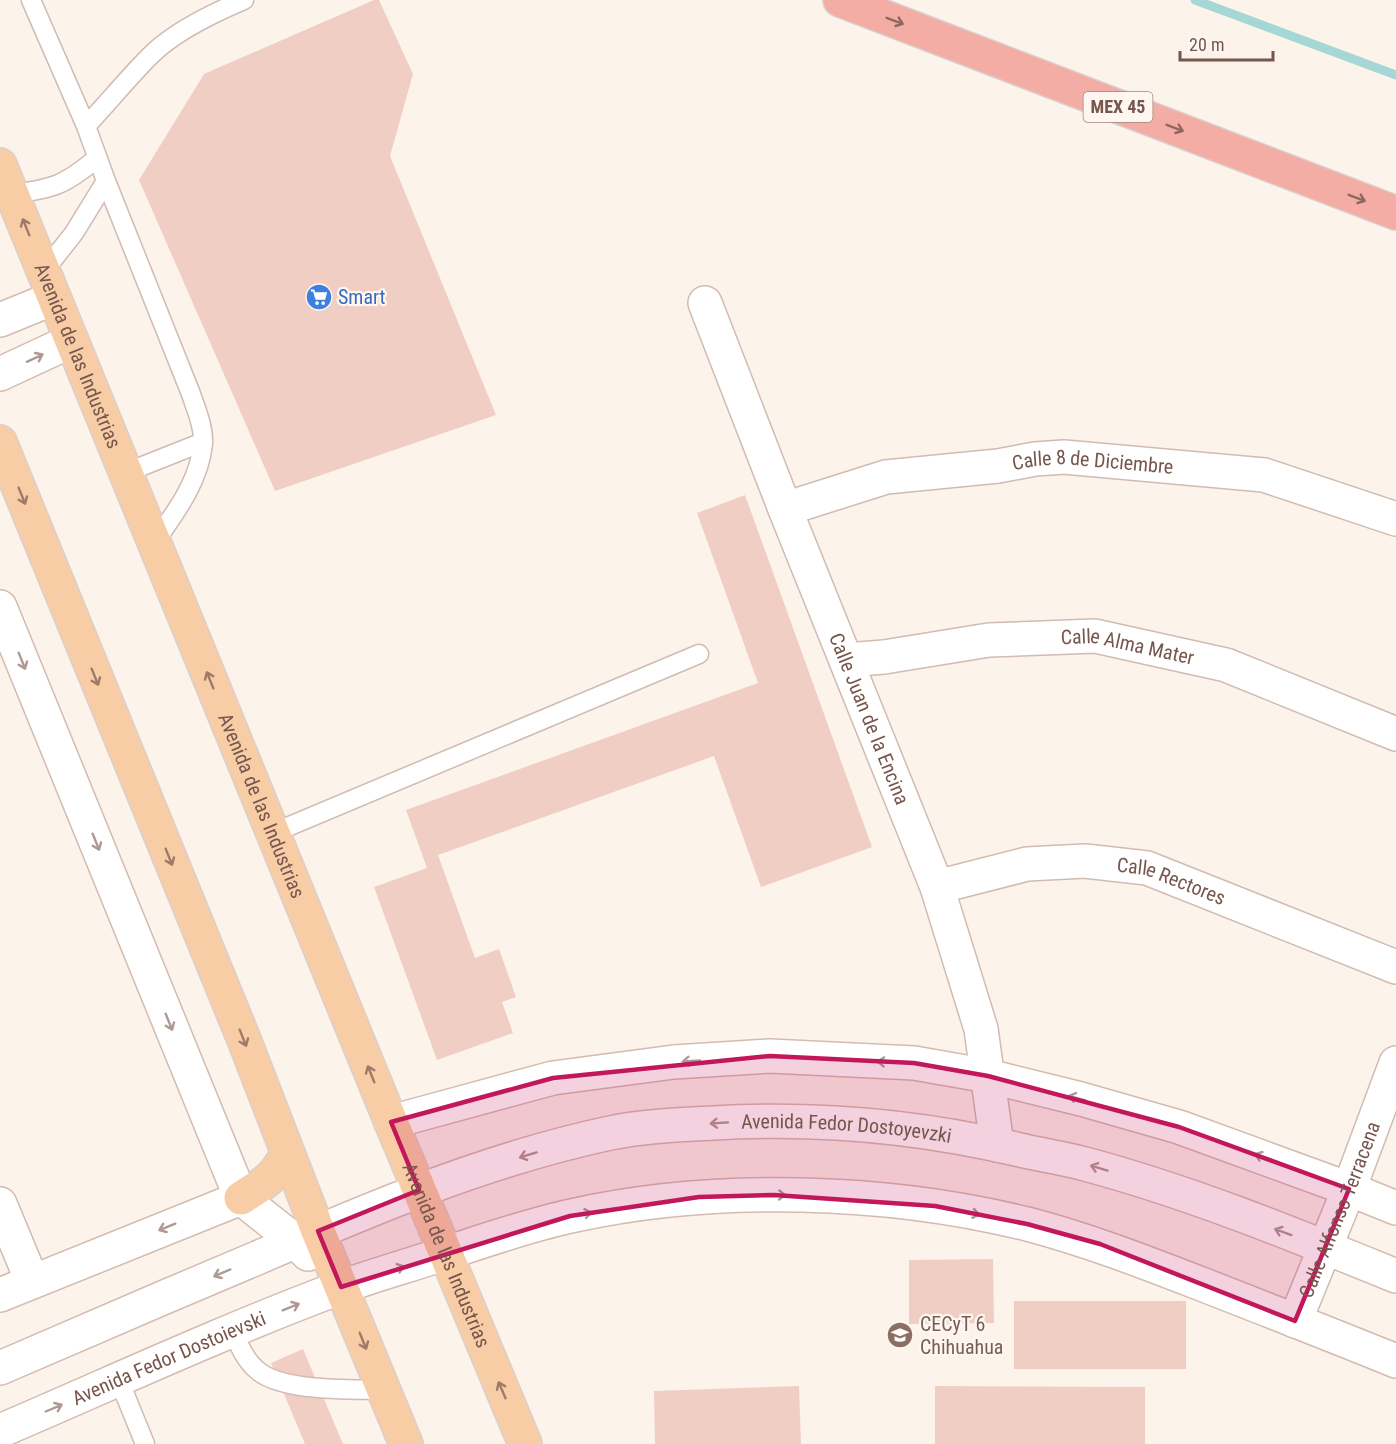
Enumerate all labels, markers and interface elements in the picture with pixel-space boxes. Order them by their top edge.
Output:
one-way arrow [885,16,904,27]
scale bar [1180,24,1273,62]
text: 20 m [1189,34,1224,55]
road number: MEX 45 [1084,92,1152,122]
one-way arrow [1165,124,1184,135]
one-way arrow [1347,193,1366,204]
one-way arrow [20,218,31,237]
street label: Avenida de las Industrias [29,260,126,452]
supermarket icon: Smart [304,282,334,312]
place label: Smart [338,285,386,309]
one-way arrow [26,351,44,363]
street label: Calle 8 de Diciembre [1010,445,1174,479]
one-way arrow [17,486,28,505]
street label: Calle Alma Mater [1060,623,1196,670]
street label: Calle Juan de la Encina [824,629,915,808]
one-way arrow [17,651,28,670]
one-way arrow [90,667,101,686]
one-way arrow [204,671,215,690]
street label: Avenida de las Industrias [213,710,310,902]
one-way arrow [91,832,102,850]
one-way arrow [164,848,175,866]
street label: Calle Rectores [1116,853,1229,910]
one-way arrow [164,1013,175,1031]
one-way arrow [238,1028,249,1046]
one-way arrow [682,1056,702,1067]
one-way arrow [877,1056,897,1067]
one-way arrow [365,1065,376,1084]
one-way arrow [1068,1092,1087,1104]
street label: Avenida Fedor Dostoyevzki [741,1109,954,1148]
one-way arrow [710,1117,730,1128]
street label: Calle Alfonso Terracena [1294,1118,1385,1301]
one-way arrow [519,1150,538,1161]
one-way arrow [1254,1151,1273,1162]
street label: Avenida de las Industrias [397,1159,495,1351]
one-way arrow [1090,1162,1109,1173]
one-way arrow [767,1189,787,1201]
one-way arrow [573,1208,593,1219]
one-way arrow [961,1208,980,1219]
one-way arrow [158,1222,177,1233]
one-way arrow [1274,1225,1293,1236]
one-way arrow [386,1263,405,1274]
one-way arrow [213,1268,231,1279]
one-way arrow [282,1301,300,1312]
street label: Avenida Fedor Dostoievski [68,1306,269,1410]
place label: CECyT 6 Chihuahua [920,1312,1003,1359]
school or university icon: CECyT 6 Chihuahua [885,1320,915,1350]
one-way arrow [358,1332,369,1350]
one-way arrow [496,1381,507,1400]
one-way arrow [44,1402,62,1413]

